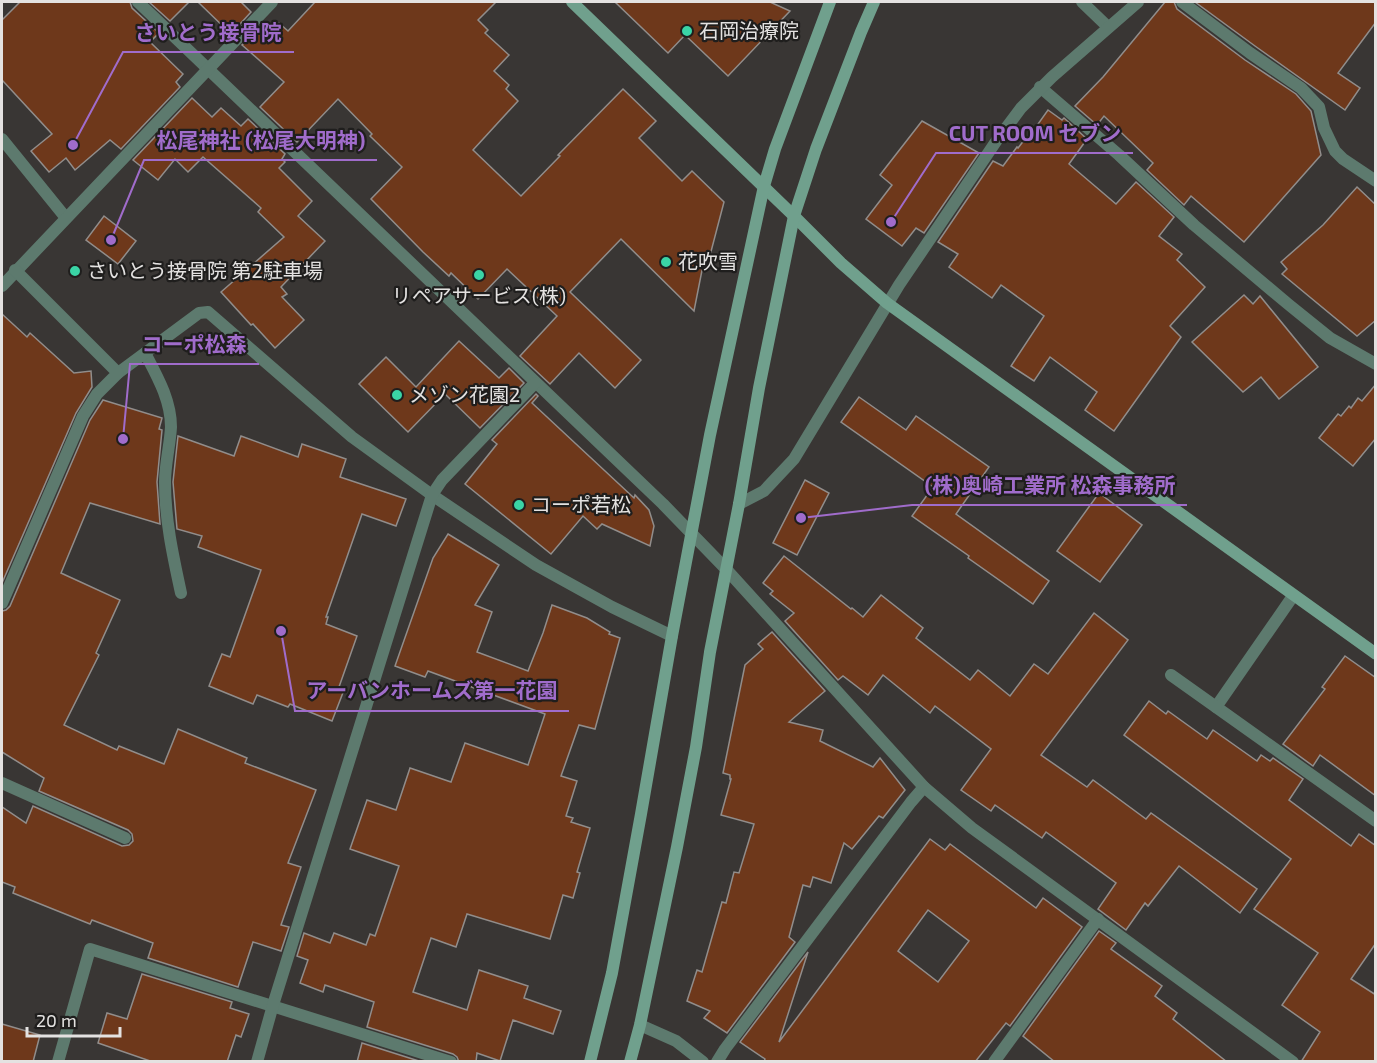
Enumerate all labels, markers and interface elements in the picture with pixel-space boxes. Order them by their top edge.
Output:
callout: さいとう接骨院 [123,13,294,52]
place label: 石岡治療院 [699,18,799,42]
text: さいとう接骨院 [135,19,282,44]
marker: 石岡治療院 [680,24,694,38]
callout: CUT ROOM セブン [936,114,1133,153]
text: CUT ROOM セブン [949,120,1121,145]
callout: 松尾神社 (松尾大明神) [144,121,377,160]
text: 松尾神社 (松尾大明神) [157,127,365,152]
place label: 花吹雪 [678,249,738,273]
marker: 花吹雪 [659,255,673,269]
place label: さいとう接骨院 第2駐車場 [87,258,323,282]
marker: さいとう接骨院 第2駐車場 [68,264,82,278]
marker: リペアサービス(株) [472,268,486,282]
place label: リペアサービス(株) [392,283,566,307]
callout: コーポ松森 [130,325,259,364]
text: コーポ松森 [142,331,247,356]
place label: メゾン花園2 [409,382,520,406]
marker: メゾン花園2 [390,388,404,402]
callout: (株)奥崎工業所 松森事務所 [912,466,1187,505]
text: (株)奥崎工業所 松森事務所 [925,472,1175,497]
place label: コーポ若松 [531,492,631,516]
marker: コーポ若松 [512,498,526,512]
callout: アーバンホームズ第一花園 [295,672,569,711]
text: アーバンホームズ第一花園 [307,677,557,702]
scale bar [27,1000,120,1038]
text: 20 m [36,1009,77,1031]

